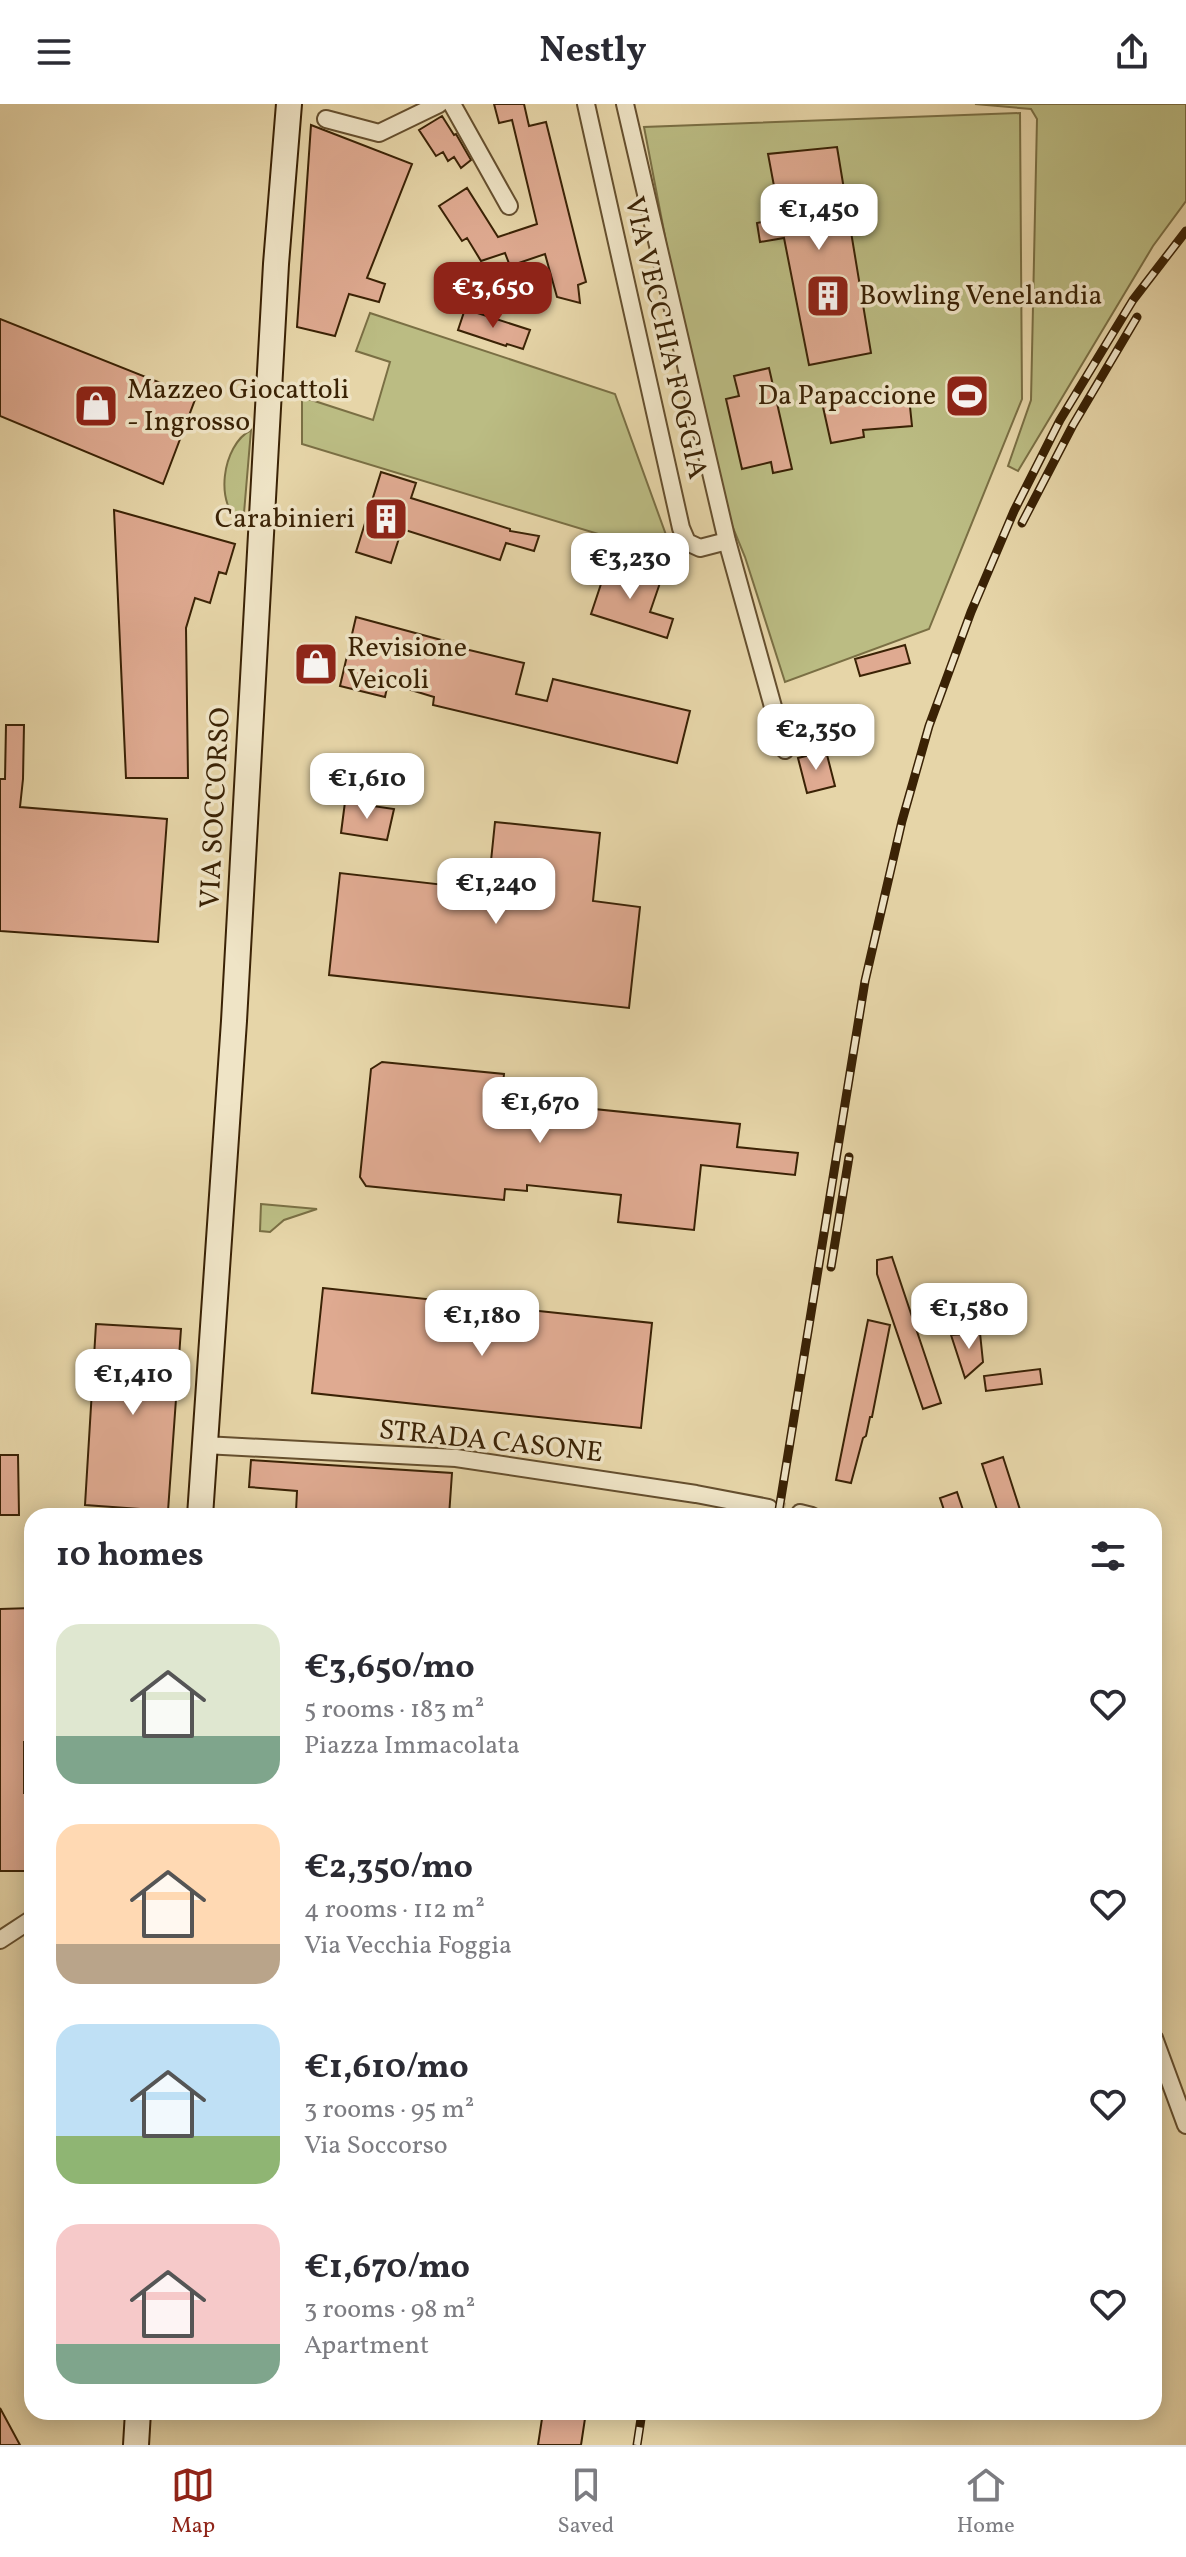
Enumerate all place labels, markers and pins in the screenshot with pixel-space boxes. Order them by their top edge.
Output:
pin: €1,450 [754,184,884,252]
pin: €3,650 [428,262,558,330]
building icon: Bowling Venelandia [804,272,852,320]
place label: Bowling Venelandia [859,277,1102,316]
place label: Mazzeo Giocattoli - Ingrosso [127,371,349,442]
sports icon: Da Papaccione [943,372,991,420]
place label: Da Papaccione [757,377,936,416]
shop icon: Mazzeo Giocattoli - Ingrosso [72,382,120,430]
building icon: Carabinieri [362,495,410,543]
place label: Carabinieri [215,500,355,539]
pin: €3,230 [565,533,695,601]
place label: Revisione Veicoli [347,629,467,700]
shop icon: Revisione Veicoli [292,640,340,688]
pin: €2,350 [751,704,881,772]
pin: €1,610 [302,753,432,821]
pin: €1,240 [431,858,561,926]
pin: €1,670 [475,1077,605,1145]
pin: €1,580 [904,1283,1034,1351]
pin: €1,180 [417,1290,547,1358]
pin: €1,410 [68,1349,198,1417]

